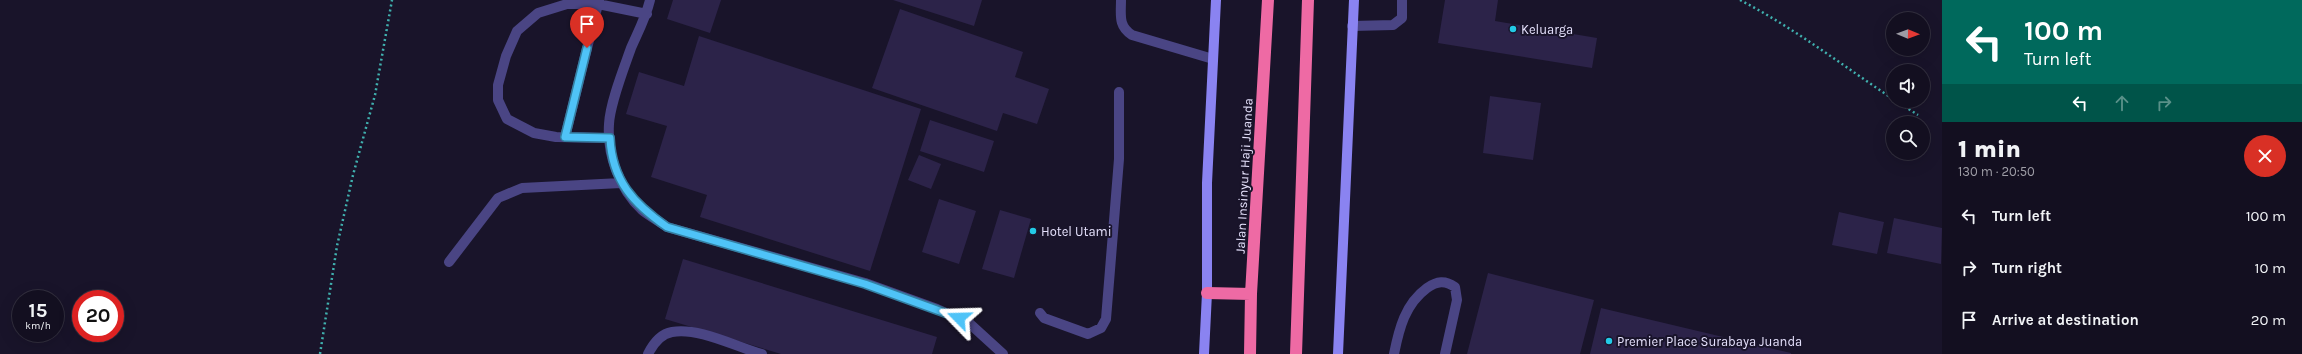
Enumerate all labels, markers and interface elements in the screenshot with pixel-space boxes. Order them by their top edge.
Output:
pin [570,7.0,604,48]
north arrow [1886,12,1930,56]
map controls [1886,12,1930,160]
icon: arrive [576,13,598,35]
text: 100 m [2024,14,2103,47]
icon: left [1958,16,2010,68]
place label: Keluarga [1521,22,1573,37]
marker: Keluarga [1508,24,1518,34]
text: Turn left [2024,48,2092,70]
button: sound [1886,64,1930,108]
icon: left [2069,92,2091,114]
icon: ahead [2111,92,2133,114]
icon: right [2153,92,2175,114]
street label: Jalan Insinyur Haji Juanda [1232,98,1256,254]
button: search [1886,116,1930,160]
text: 1 min [1958,135,2021,163]
button: close [2244,135,2286,177]
text: 130 m · 20:50 [1958,164,2035,179]
icon: left [1958,205,1980,227]
text: Turn left [1992,207,2051,225]
text: 100 m [2246,207,2286,225]
place label: Hotel Utami [1041,224,1112,239]
marker: Hotel Utami [1028,226,1038,236]
icon: right [1958,257,1980,279]
text: Turn right [1992,259,2062,277]
text: 10 m [2255,259,2286,277]
speed limit sign: 20 [72,290,124,342]
position arrow [938,297,980,339]
text: 15 [29,299,47,322]
icon: arrive [1958,309,1980,331]
text: Arrive at destination [1992,311,2139,329]
text: 20 m [2251,311,2286,329]
text: km/h [25,320,51,332]
place label: Premier Place Surabaya Juanda [1617,334,1802,349]
marker: Premier Place Surabaya Juanda [1604,336,1614,346]

